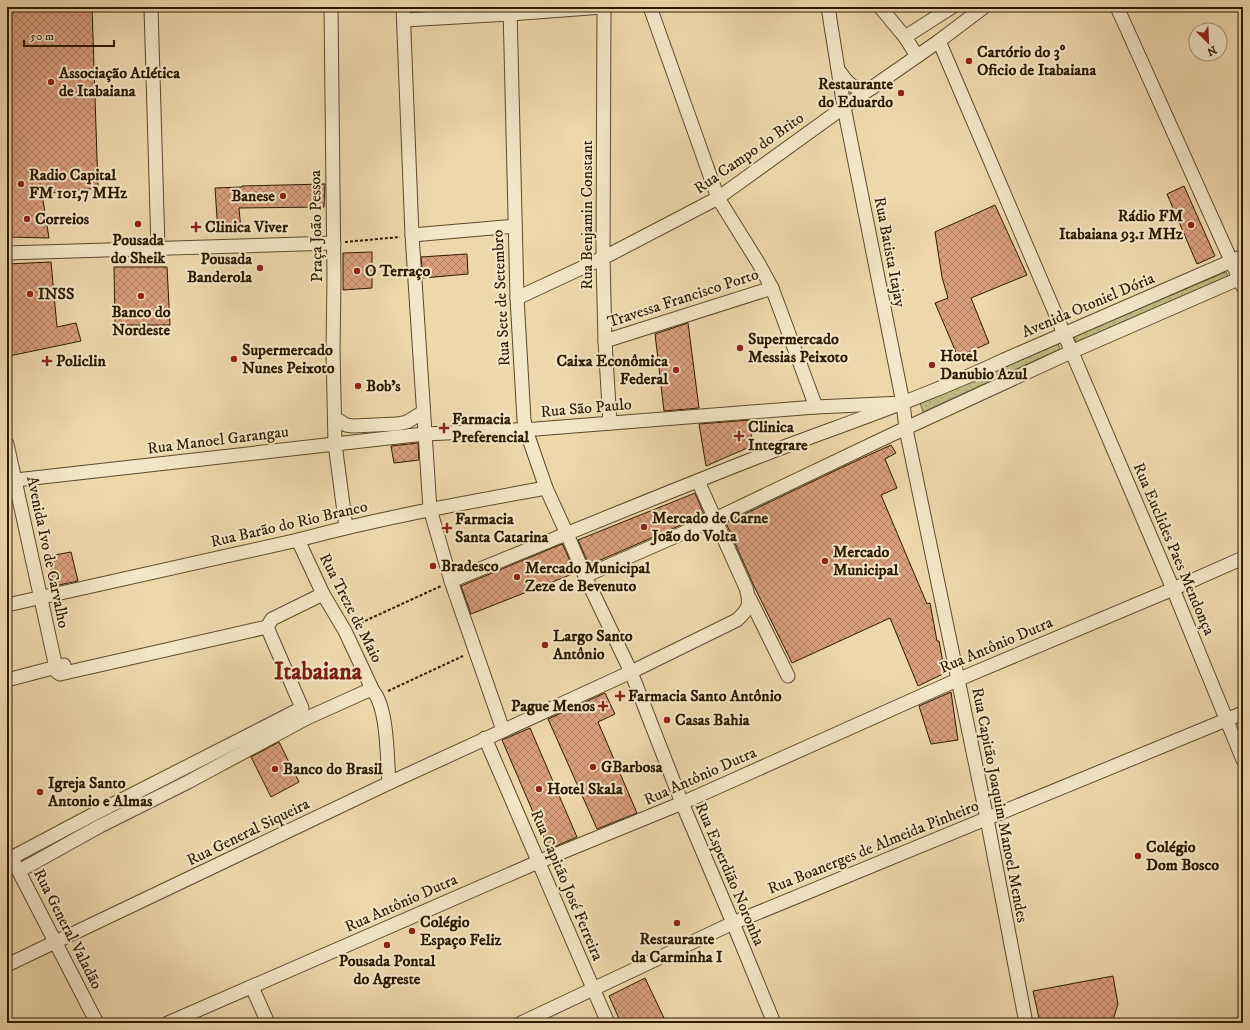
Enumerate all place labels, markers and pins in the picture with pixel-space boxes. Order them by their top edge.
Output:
place label: Cartório do 3º Oficio de Itabaiana [977,42,1097,80]
marker: Cartório do 3º Oficio de Itabaiana [964,56,974,66]
place label: Associação Atlética de Itabaiana [58,63,181,101]
place label: Restaurante do Eduardo [818,74,893,112]
marker: Associação Atlética de Itabaiana [46,77,56,87]
marker: Restaurante do Eduardo [896,88,906,98]
place label: Radio Capital FM 101,7 MHz [29,165,127,203]
marker: Radio Capital FM 101,7 MHz [16,179,26,189]
place label: Banese [231,186,275,206]
marker: Banese [278,191,288,201]
place label: Rádio FM Itabaiana 93.1 MHz [1059,206,1183,244]
place label: Correios [35,209,90,229]
marker: Correios [22,214,32,224]
place label: Clinica Viver [205,217,289,237]
marker: Pousada do Sheik [133,219,143,229]
marker: Rádio FM Itabaiana 93.1 MHz [1186,220,1196,230]
marker: Clinica Viver [190,221,202,233]
place label: Pousada do Sheik [111,230,166,268]
place label: Pousada Banderola [187,249,253,287]
place label: O Terraço [365,261,430,281]
marker: Pousada Banderola [255,263,265,273]
marker: O Terraço [352,266,362,276]
place label: INSS [38,284,74,304]
marker: INSS [25,289,35,299]
marker: Banco do Nordeste [136,291,146,301]
place label: Banco do Nordeste [111,302,171,340]
place label: Supermercado Messias Peixoto [748,329,848,367]
place label: Supermercado Nunes Peixoto [242,340,335,378]
marker: Supermercado Messias Peixoto [735,343,745,353]
place label: Hotel Danubio Azul [940,346,1028,384]
place label: Policlin [56,351,106,371]
place label: Caixa Econômica Federal [556,351,669,389]
marker: Supermercado Nunes Peixoto [229,354,239,364]
marker: Policlin [41,355,53,367]
marker: Hotel Danubio Azul [927,360,937,370]
marker: Caixa Econômica Federal [671,365,681,375]
place label: Bob's [366,376,401,396]
marker: Bob's [353,381,363,391]
place label: Farmacia Preferencial [452,409,530,447]
place label: Clinica Integrare [748,417,808,455]
marker: Farmacia Preferencial [439,423,449,433]
marker: Clinica Integrare [733,430,745,442]
place label: Mercado de Carne João do Volta [650,508,769,546]
place label: Farmacia Santa Catarina [455,509,550,547]
marker: Mercado de Carne João do Volta [639,522,649,532]
marker: Farmacia Santa Catarina [442,523,452,533]
place label: Mercado Municipal [833,542,899,580]
place label: Bradesco [441,556,499,576]
marker: Mercado Municipal [820,556,830,566]
place label: Mercado Municipal Zeze de Bevenuto [525,558,651,596]
marker: Bradesco [428,561,438,571]
marker: Mercado Municipal Zeze de Bevenuto [512,572,522,582]
place label: Largo Santo Antônio [552,626,633,664]
marker: Largo Santo Antônio [540,640,550,650]
place label: Farmacia Santo Antônio [628,686,782,706]
marker: Farmacia Santo Antônio [615,691,625,701]
place label: Pague Menos [511,696,596,716]
marker: Pague Menos [598,701,608,711]
place label: Casas Bahia [675,710,751,730]
marker: Casas Bahia [662,715,672,725]
place label: GBarbosa [601,757,664,777]
place label: Banco do Brasil [283,759,384,779]
marker: GBarbosa [588,762,598,772]
marker: Banco do Brasil [270,764,280,774]
place label: Igreja Santo Antonio e Almas [47,773,153,811]
place label: Hotel Skala [547,779,624,799]
marker: Hotel Skala [534,784,544,794]
marker: Igreja Santo Antonio e Almas [35,787,45,797]
place label: Colégio Dom Bosco [1146,837,1219,875]
marker: Colégio Dom Bosco [1133,851,1143,861]
place label: Colégio Espaço Feliz [420,912,502,950]
marker: Restaurante da Carminha I [672,918,682,928]
marker: Colégio Espaço Feliz [407,926,417,936]
place label: Restaurante da Carminha I [631,929,723,967]
marker: Pousada Pontal do Agreste [382,940,392,950]
place label: Pousada Pontal do Agreste [339,951,437,989]

